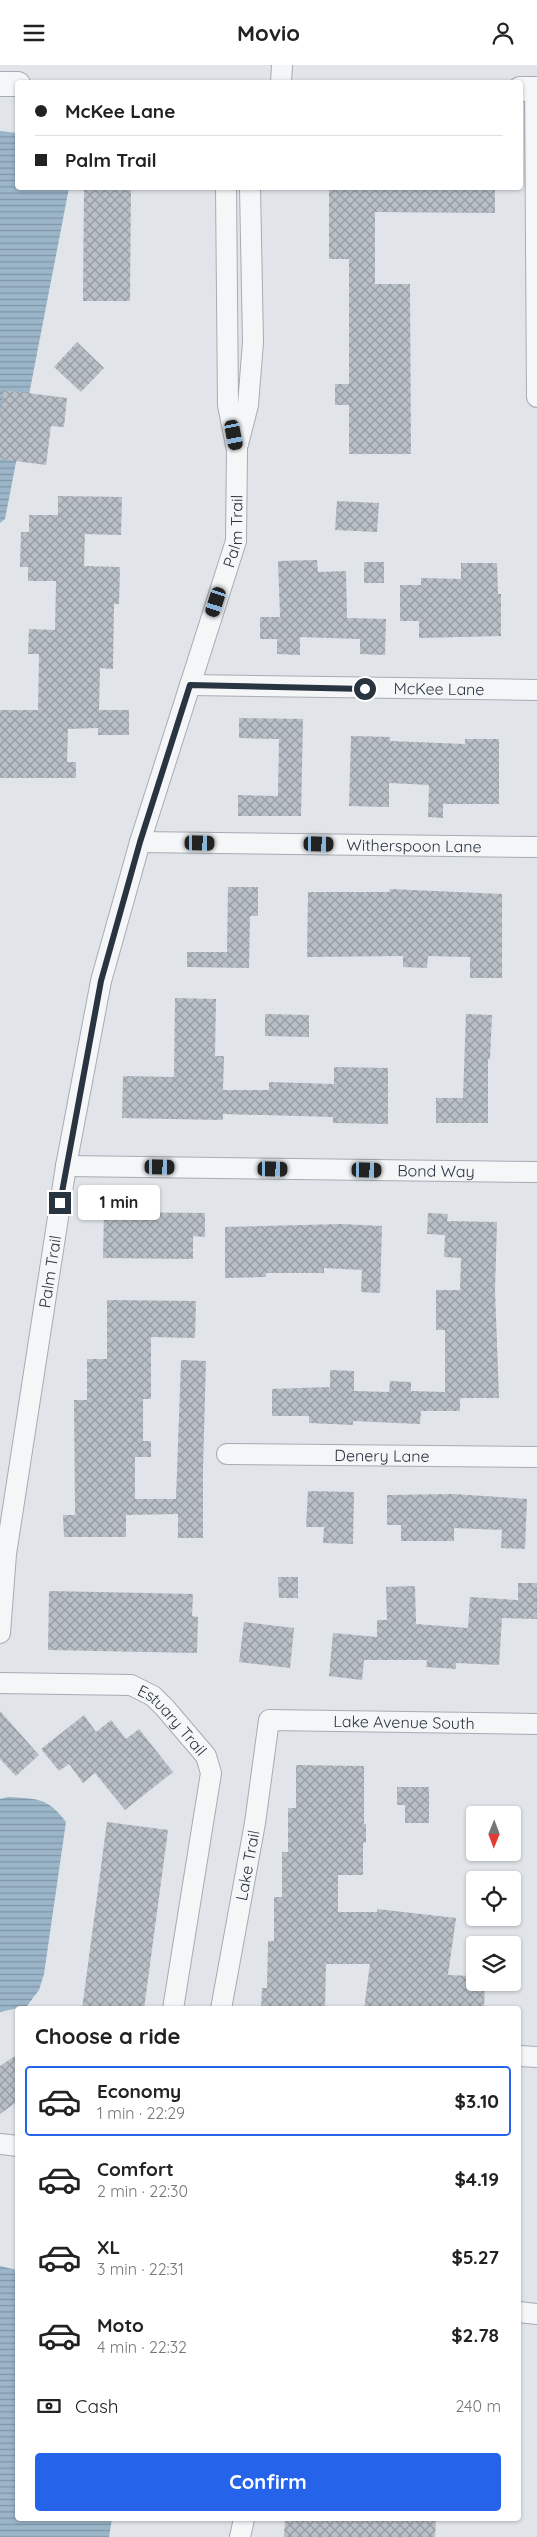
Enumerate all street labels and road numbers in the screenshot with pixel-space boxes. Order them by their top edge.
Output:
street label: Palm Trail [218,495,247,570]
street label: McKee Lane [393,678,485,699]
street label: Witherspoon Lane [346,835,482,856]
street label: Bond Way [397,1160,475,1181]
street label: Palm Trail [34,1234,65,1309]
street label: Denery Lane [334,1445,430,1466]
street label: Estuary Trail [135,1680,211,1760]
street label: Lake Avenue South [333,1711,475,1733]
street label: Lake Trail [231,1828,264,1902]

